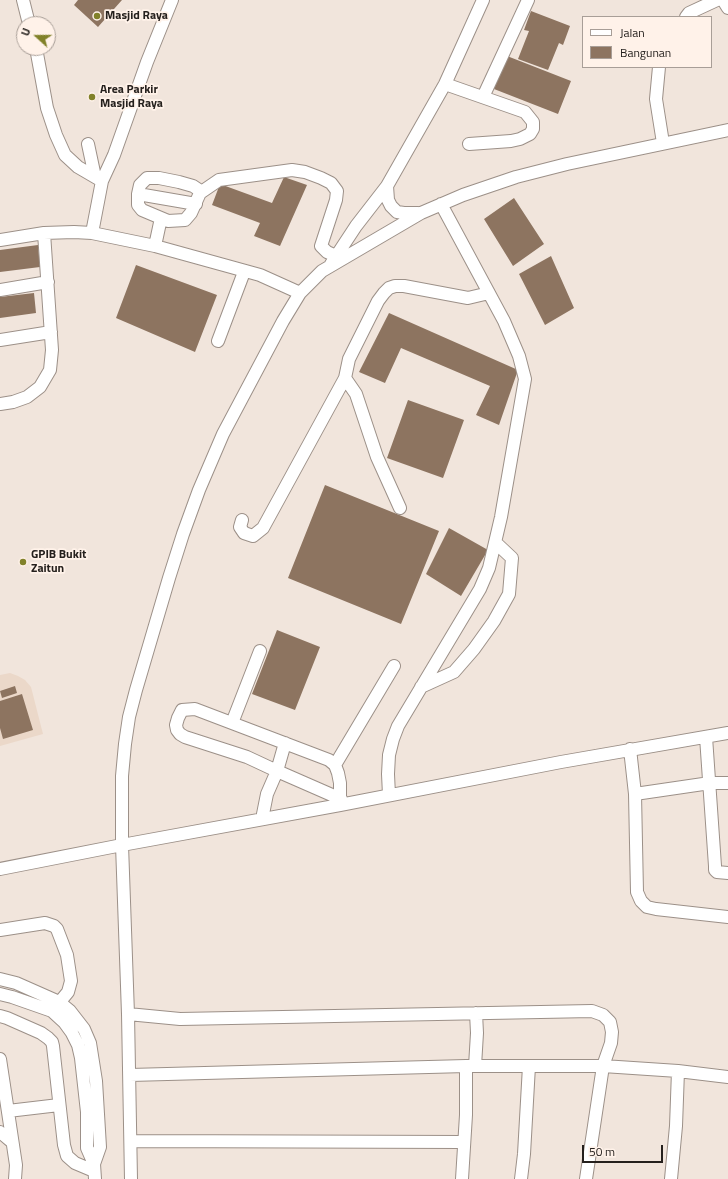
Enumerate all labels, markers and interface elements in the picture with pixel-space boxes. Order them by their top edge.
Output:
place label: Masjid Raya [105,9,168,23]
marker: Masjid Raya [92,11,102,21]
north arrow [16,16,56,56]
legend [582,16,712,68]
text: Jalan [620,23,645,42]
text: U [17,26,34,38]
text: Bangunan [620,43,671,62]
place label: Area Parkir Masjid Raya [100,83,163,111]
marker: Area Parkir Masjid Raya [87,92,97,102]
place label: GPIB Bukit Zaitun [31,548,86,576]
marker: GPIB Bukit Zaitun [18,557,28,567]
scale bar [584,1137,665,1163]
text: 50 m [589,1142,615,1161]

